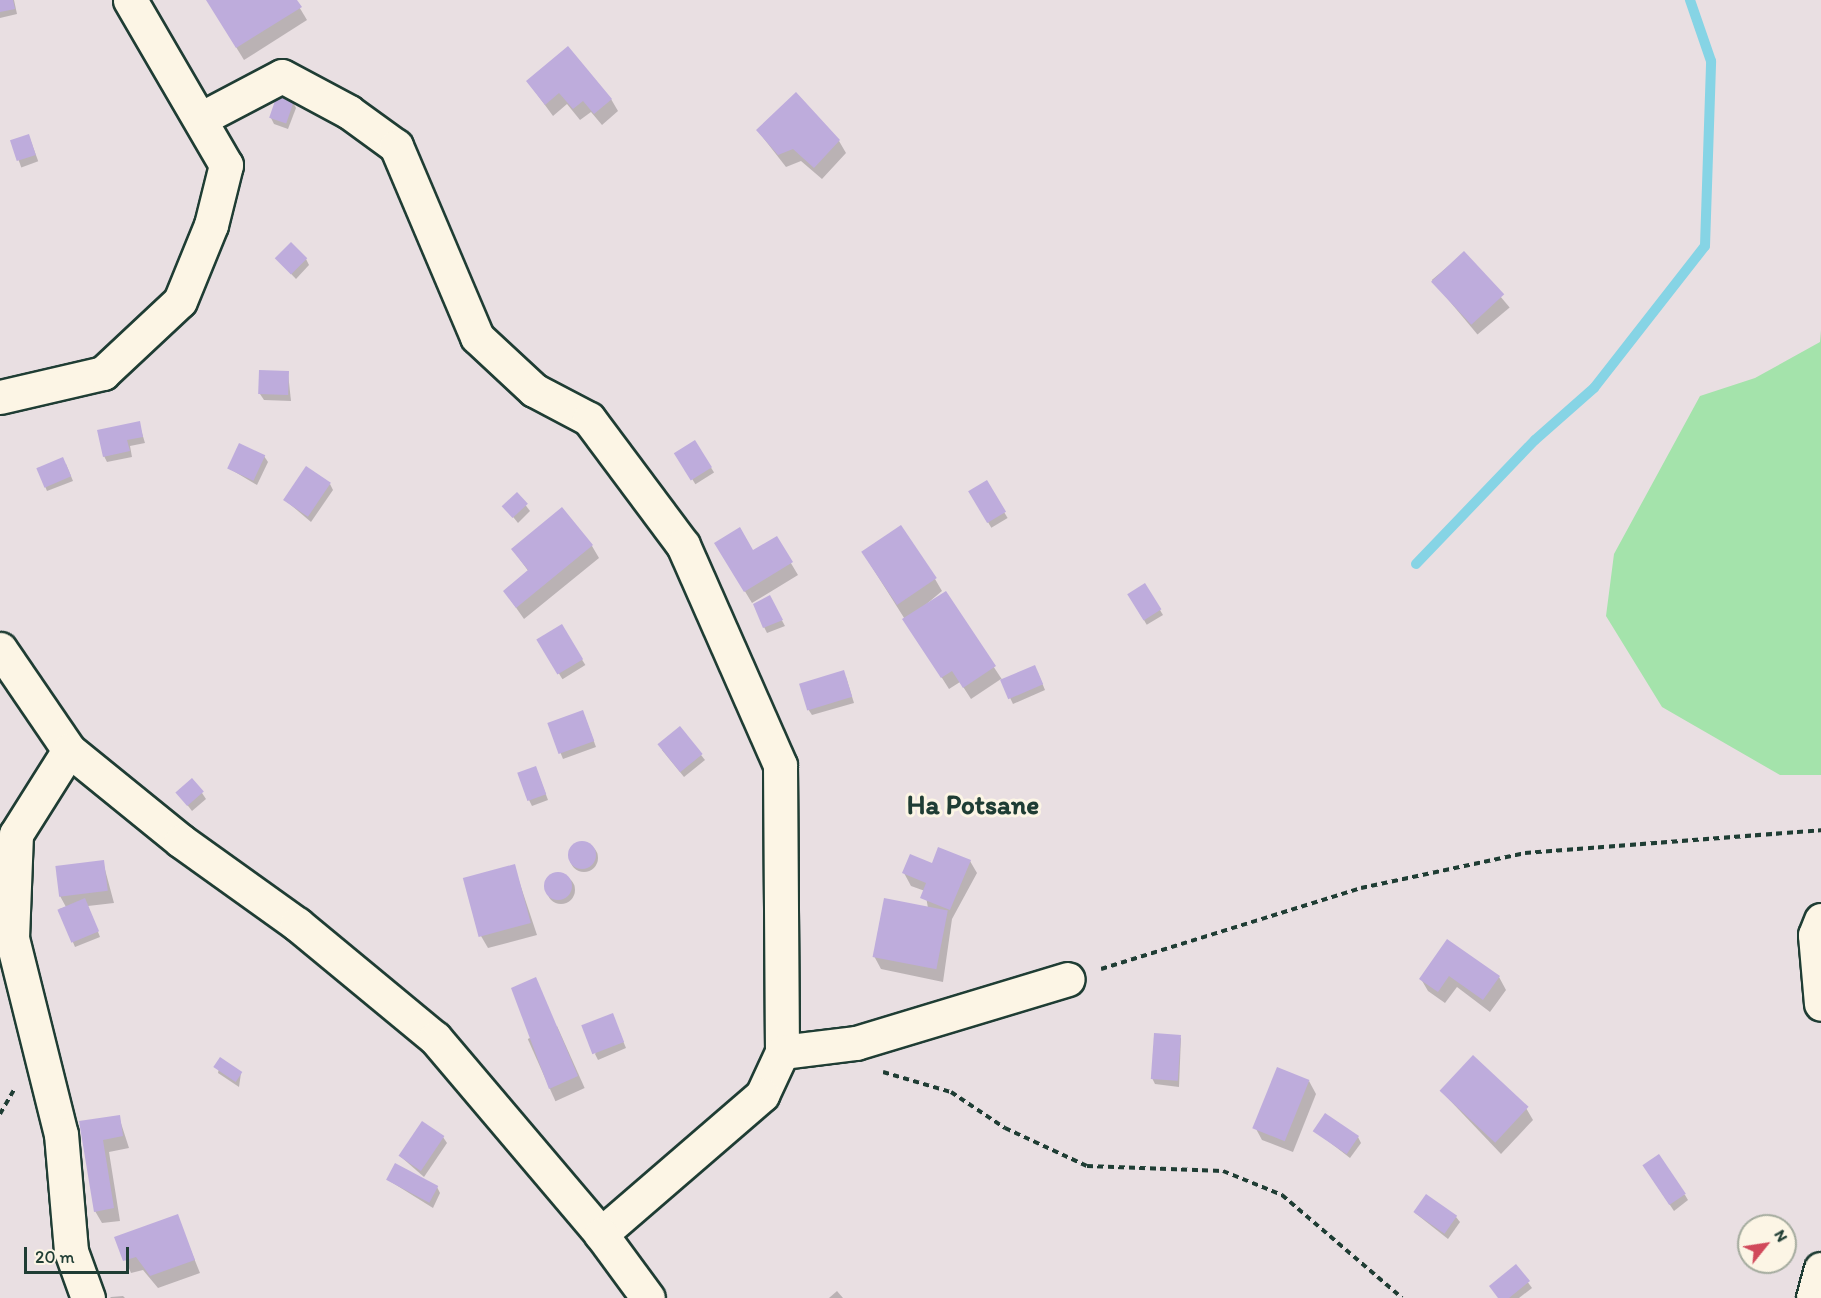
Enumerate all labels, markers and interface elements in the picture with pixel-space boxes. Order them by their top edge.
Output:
district label: Ha Potsane [908,789,1038,821]
north arrow [1737,1214,1797,1274]
text: N [1770,1226,1792,1245]
scale bar [27,1235,132,1273]
text: 20 m [35,1246,75,1268]

